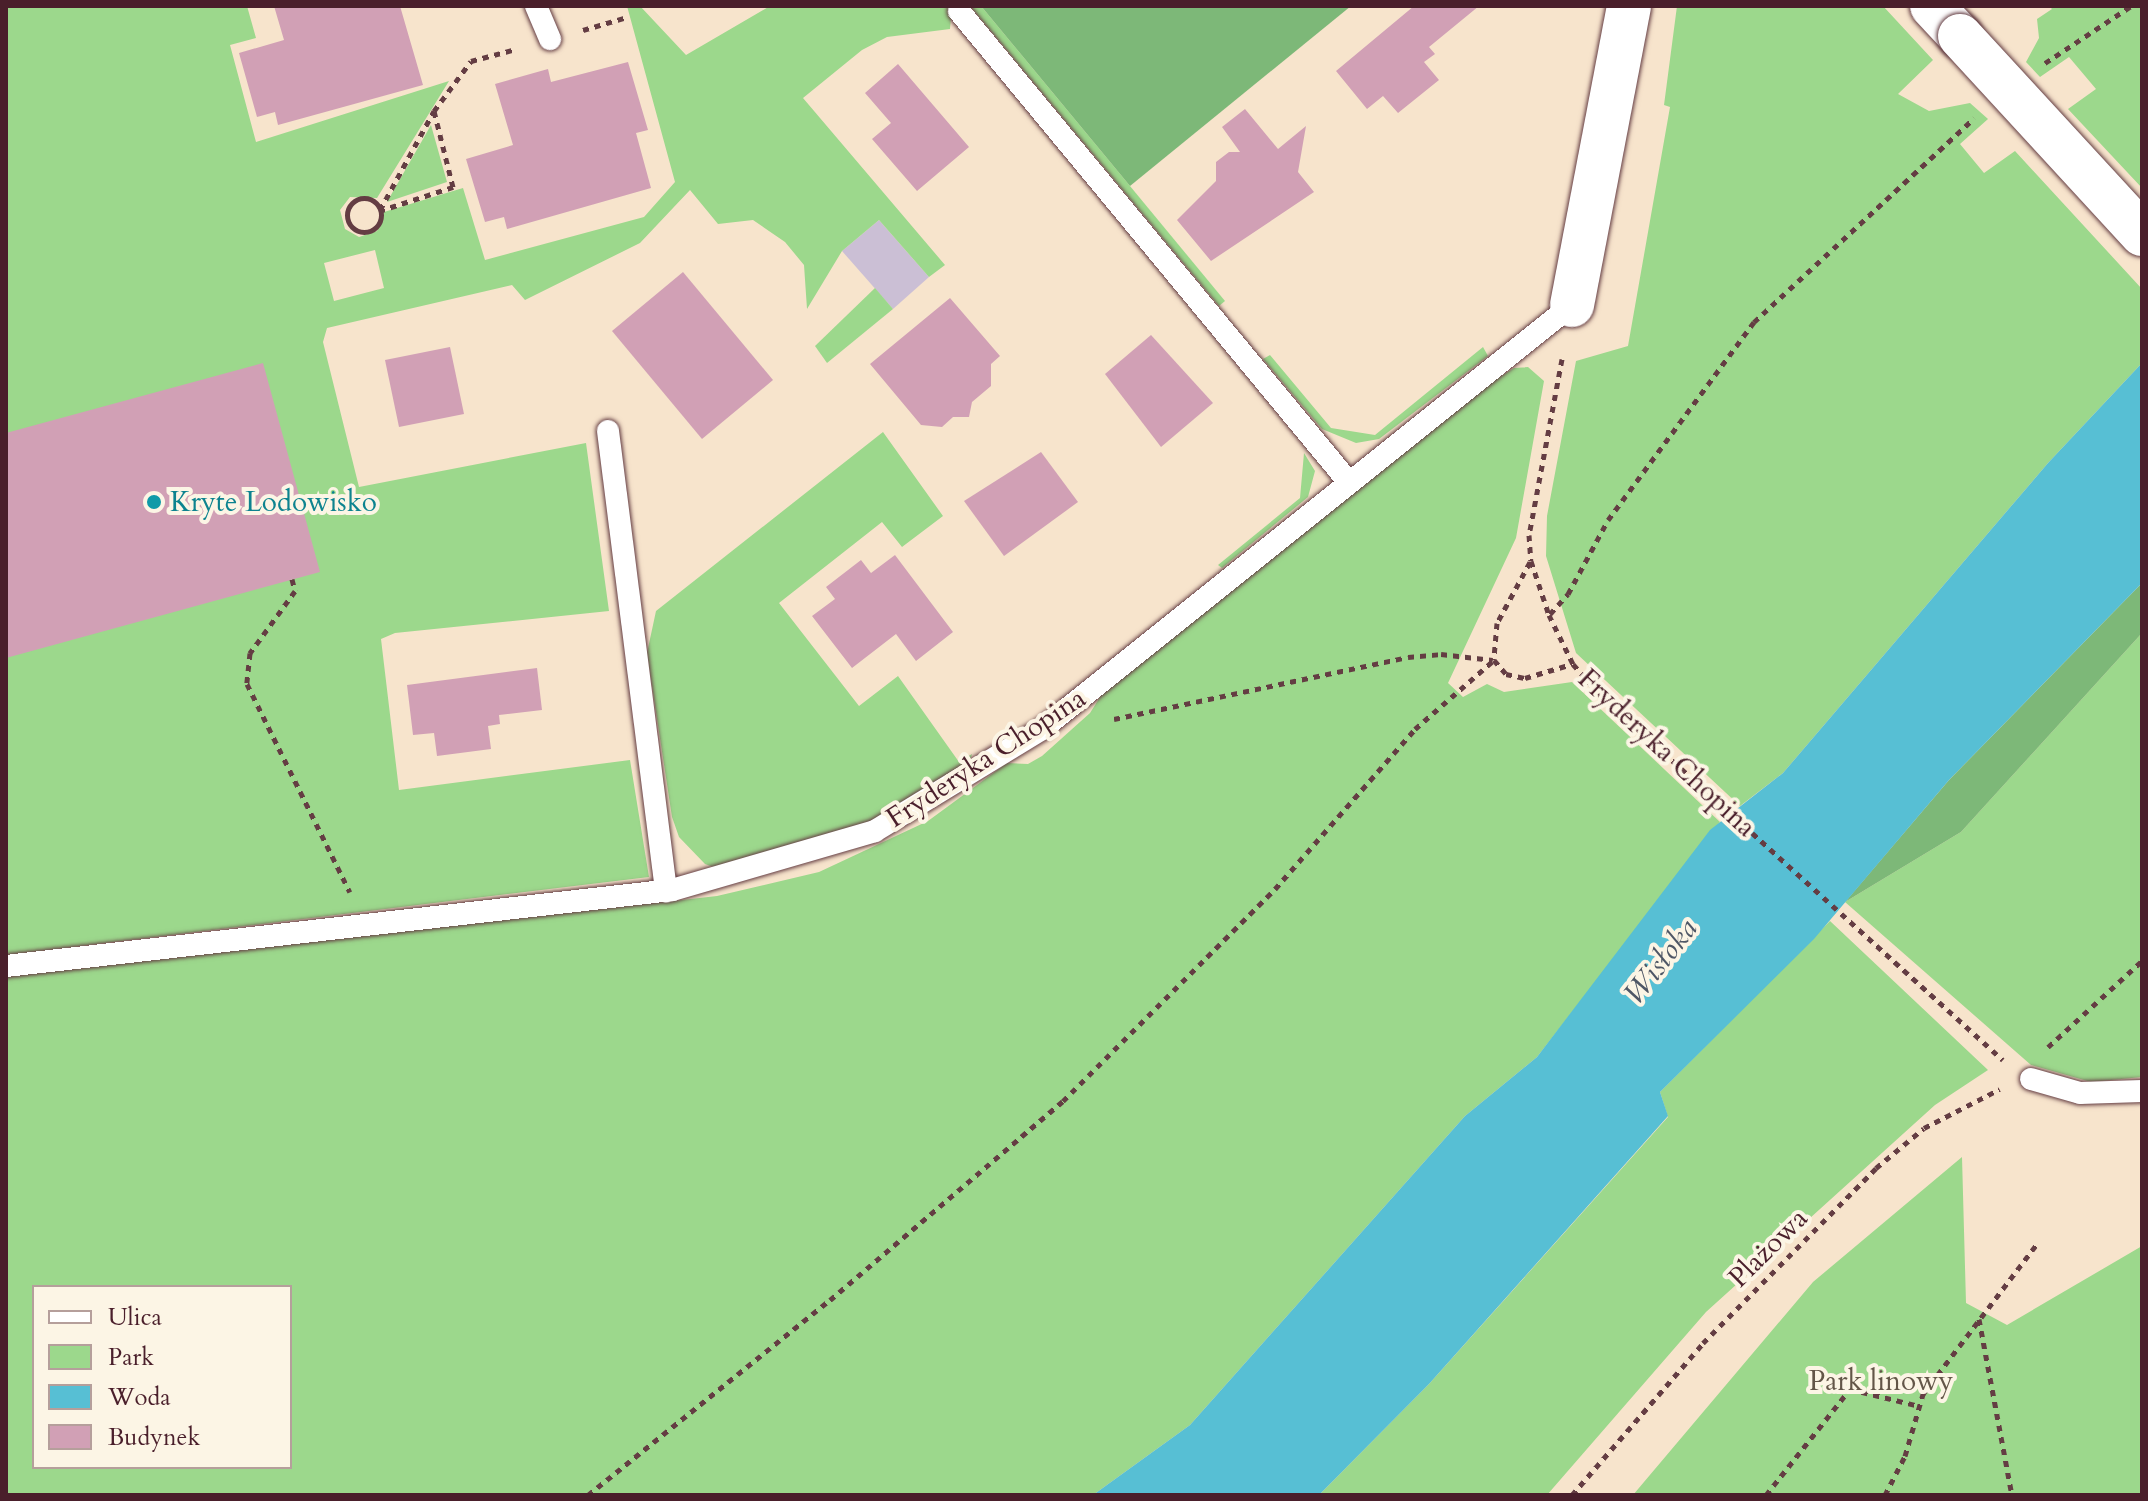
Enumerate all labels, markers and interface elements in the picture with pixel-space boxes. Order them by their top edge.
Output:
place label: Kryte Lodowisko [170,485,377,519]
marker: Kryte Lodowisko [145,493,163,511]
street label: Fryderyka Chopina [1571,662,1763,844]
street label: Fryderyka Chopina [880,681,1092,835]
water label: Wisłoka [1616,912,1706,1012]
street label: Plażowa [1721,1201,1815,1295]
legend [32,1285,292,1469]
text: Ulica [108,1301,162,1334]
text: Park [108,1341,154,1374]
park label: Park linowy [1809,1364,1953,1398]
text: Woda [108,1381,171,1414]
text: Budynek [108,1421,200,1454]

